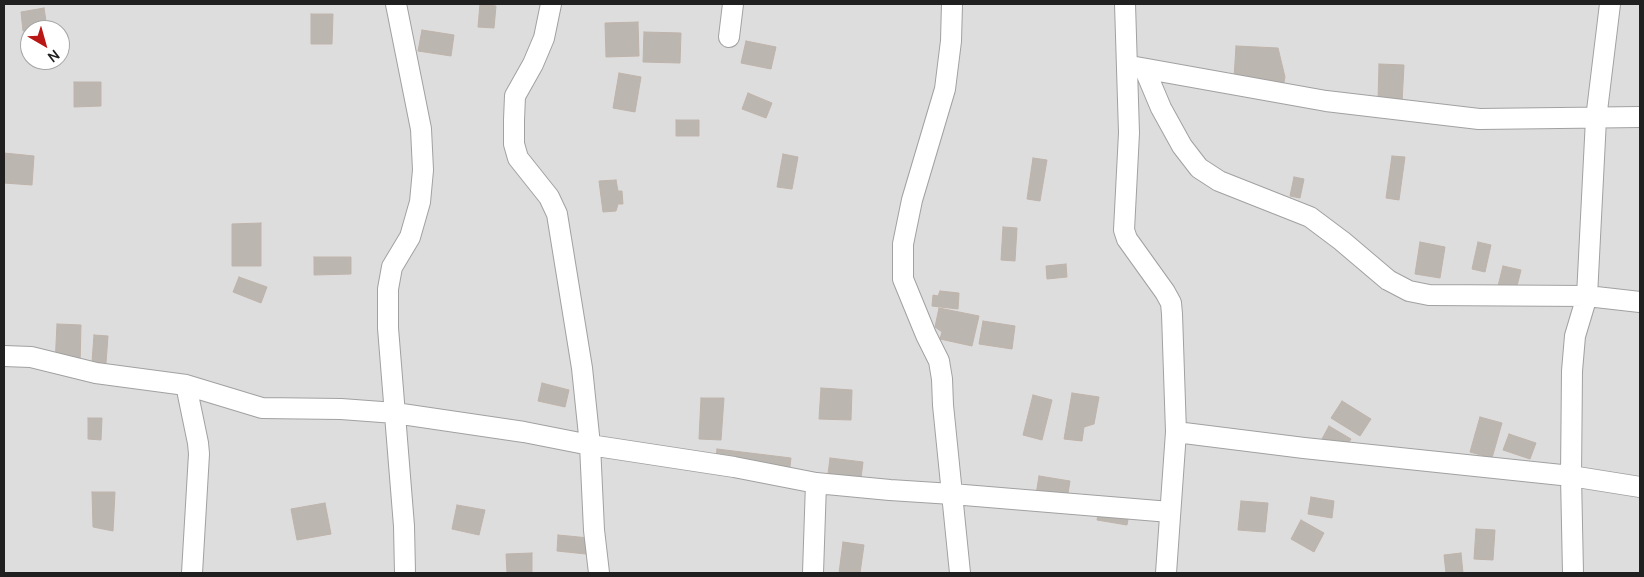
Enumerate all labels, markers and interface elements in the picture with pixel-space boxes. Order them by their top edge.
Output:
north arrow [20,20,70,70]
text: N [44,46,64,67]

